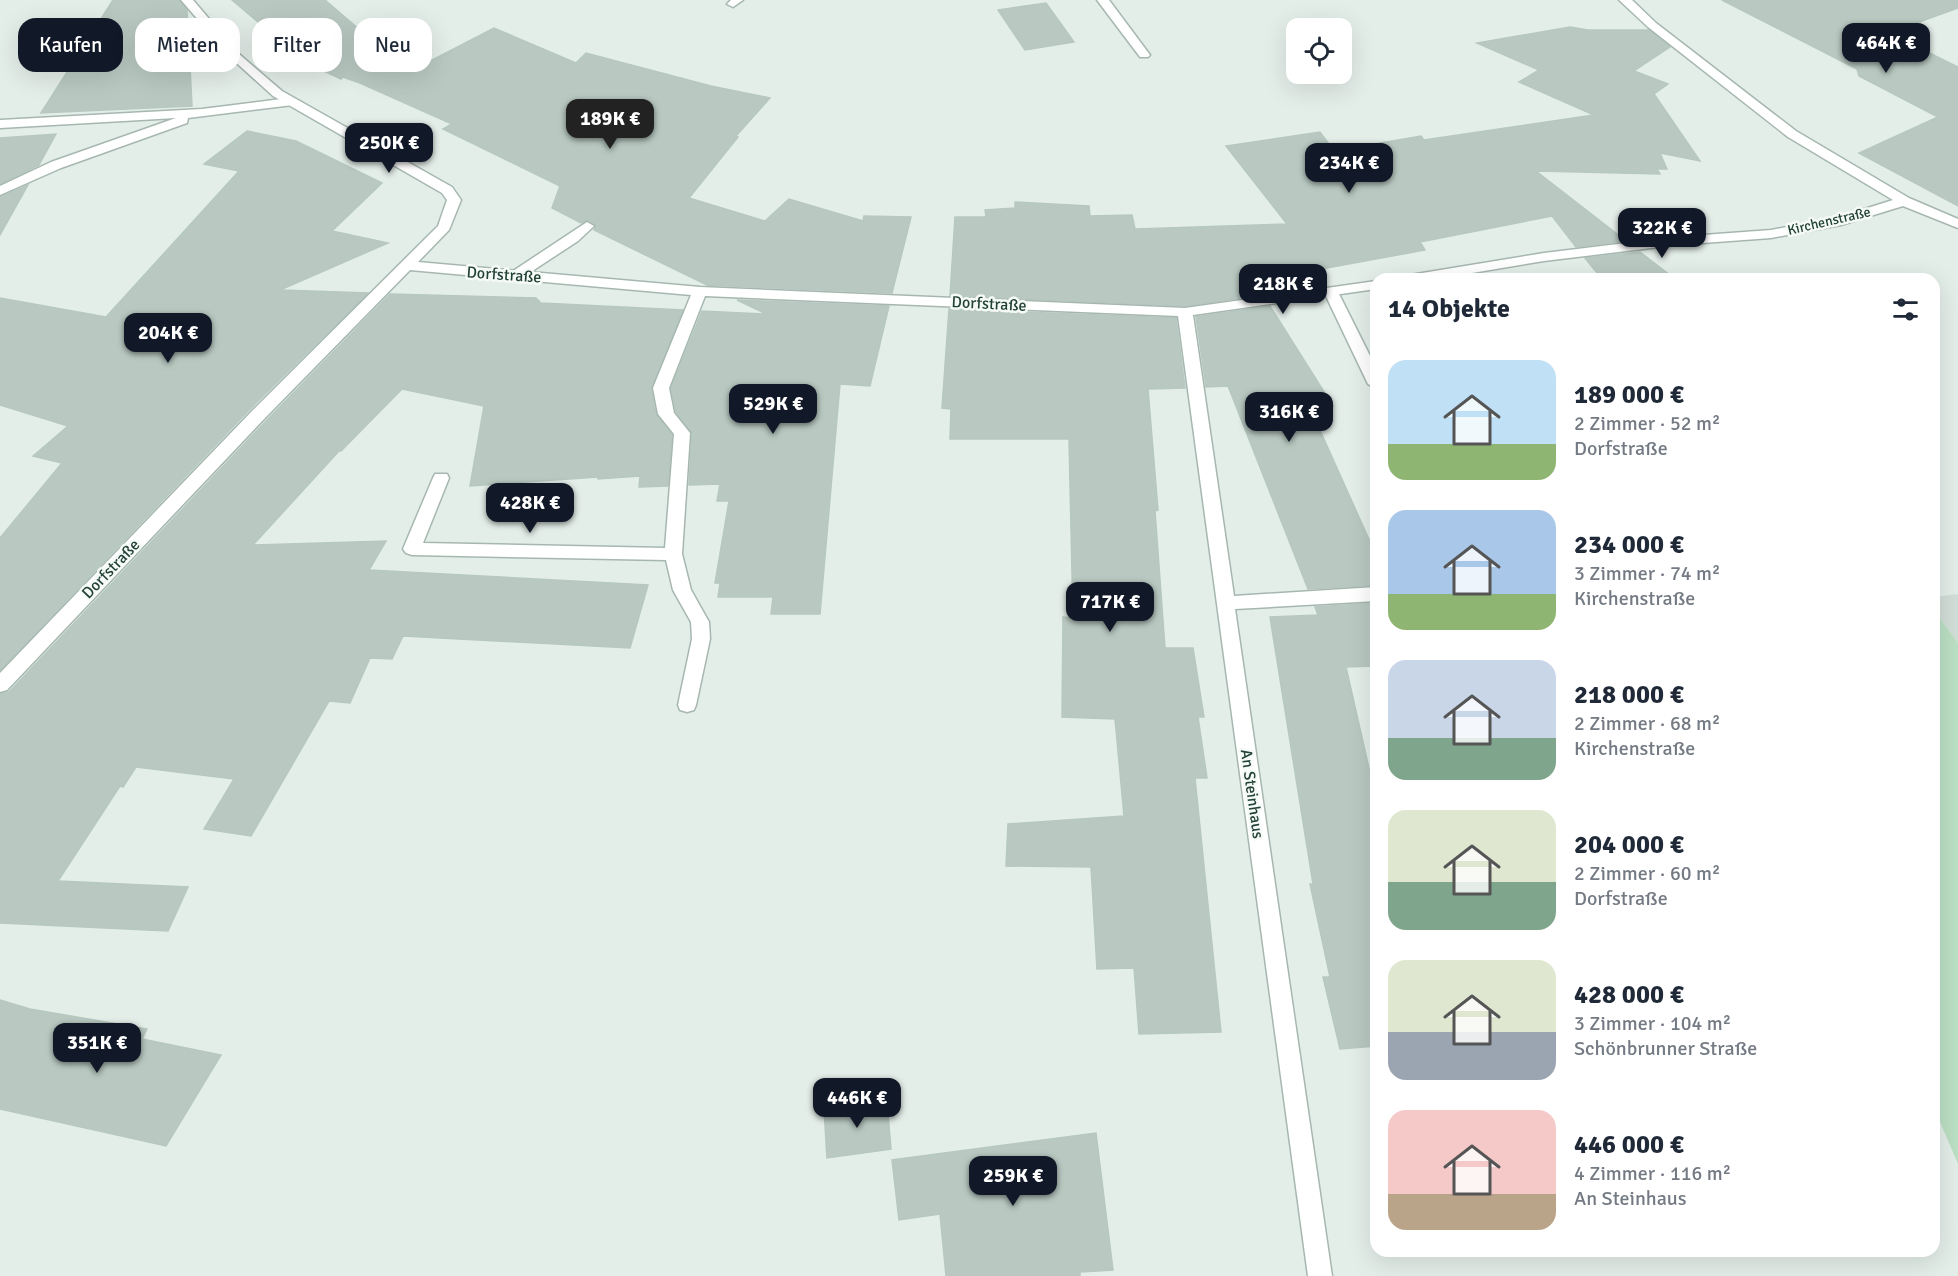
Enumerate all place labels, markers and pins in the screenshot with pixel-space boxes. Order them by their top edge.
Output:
pin: 464K € [1837,23,1935,74]
pin: 189K € [561,99,659,150]
pin: 250K € [340,123,438,174]
pin: 234K € [1300,143,1398,194]
pin: 322K € [1613,208,1711,259]
pin: 218K € [1234,264,1332,315]
pin: 204K € [119,313,217,364]
pin: 529K € [724,384,822,435]
pin: 316K € [1240,392,1338,443]
pin: 428K € [481,483,579,534]
pin: 717K € [1061,582,1159,633]
pin: 351K € [48,1023,146,1074]
pin: 446K € [808,1078,906,1129]
pin: 259K € [964,1156,1062,1207]

